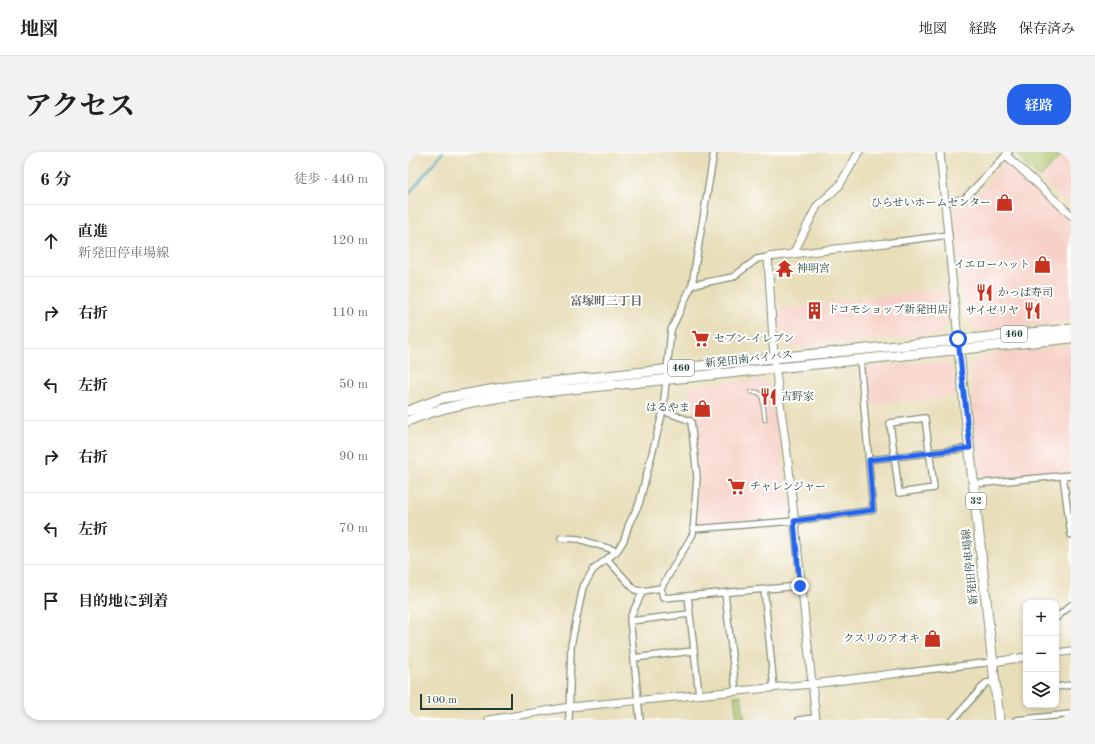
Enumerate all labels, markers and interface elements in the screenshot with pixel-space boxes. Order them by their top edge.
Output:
text: 地図 [20,21,58,40]
text: 地図 [919,22,947,36]
text: 経路 [969,22,997,36]
text: 保存済み [1019,22,1075,36]
button: 経路 [1007,84,1071,125]
text: アクセス [24,94,135,122]
text: 6 分 [40,172,72,189]
text: 徒歩 · 440 m [294,173,368,186]
shop icon: ひらせいホームセンター [994,193,1014,213]
place label: ひらせいホームセンター [871,197,991,209]
text: 直進 [78,225,108,240]
icon: ahead [40,230,62,252]
text: 120 m [331,234,368,247]
text: 新発田停車場線 [78,247,169,260]
shop icon: イエローハット [1033,255,1053,275]
temple icon: 神明宮 [774,259,794,279]
place label: イエローハット [954,259,1030,271]
place label: 神明宮 [797,262,830,275]
restaurant icon: かっぱ寿司 [975,283,995,303]
place label: かっぱ寿司 [998,286,1053,299]
district label: 富塚町三丁目 [570,294,642,308]
building icon: ドコモショップ新発田店 [805,300,825,320]
restaurant icon: サイゼリヤ [1022,301,1042,321]
icon: right [40,302,62,324]
place label: ドコモショップ新発田店 [828,303,948,316]
place label: サイゼリヤ [965,305,1019,317]
text: 110 m [331,306,368,319]
text: 右折 [78,307,108,322]
road number: 460 [1001,326,1027,342]
supermarket icon: セブン-イレブン [691,329,711,349]
route start [949,330,967,348]
place label: セブン-イレブン [714,332,794,345]
street label: 新発田南バイパス [705,348,793,370]
road number: 460 [668,360,694,376]
icon: left [40,374,62,396]
text: 50 m [339,378,368,391]
text: 左折 [78,379,108,394]
restaurant icon: 吉野家 [758,387,778,407]
place label: 吉野家 [781,390,814,403]
shop icon: はるやま [693,398,713,418]
place label: はるやま [646,402,690,414]
icon: right [40,446,62,468]
text: 90 m [339,450,368,463]
text: 右折 [78,451,108,466]
supermarket icon: チャレンジャー [727,477,747,497]
place label: チャレンジャー [750,481,826,493]
road number: 32 [966,493,986,509]
icon: left [40,518,62,540]
text: 70 m [339,522,368,535]
text: 左折 [78,523,108,538]
street label: 新発田停車場線 [960,528,980,606]
route end [791,577,809,595]
icon: arrive [40,590,62,612]
text: 目的地に到着 [78,595,168,610]
map controls [1023,600,1059,708]
button: + [1023,600,1059,636]
shop icon: クスリのアオキ [923,629,943,649]
place label: クスリのアオキ [843,633,920,645]
button: − [1023,636,1059,672]
button: layers [1023,672,1059,708]
scale bar [420,692,513,711]
text: 100 m [426,695,457,706]

